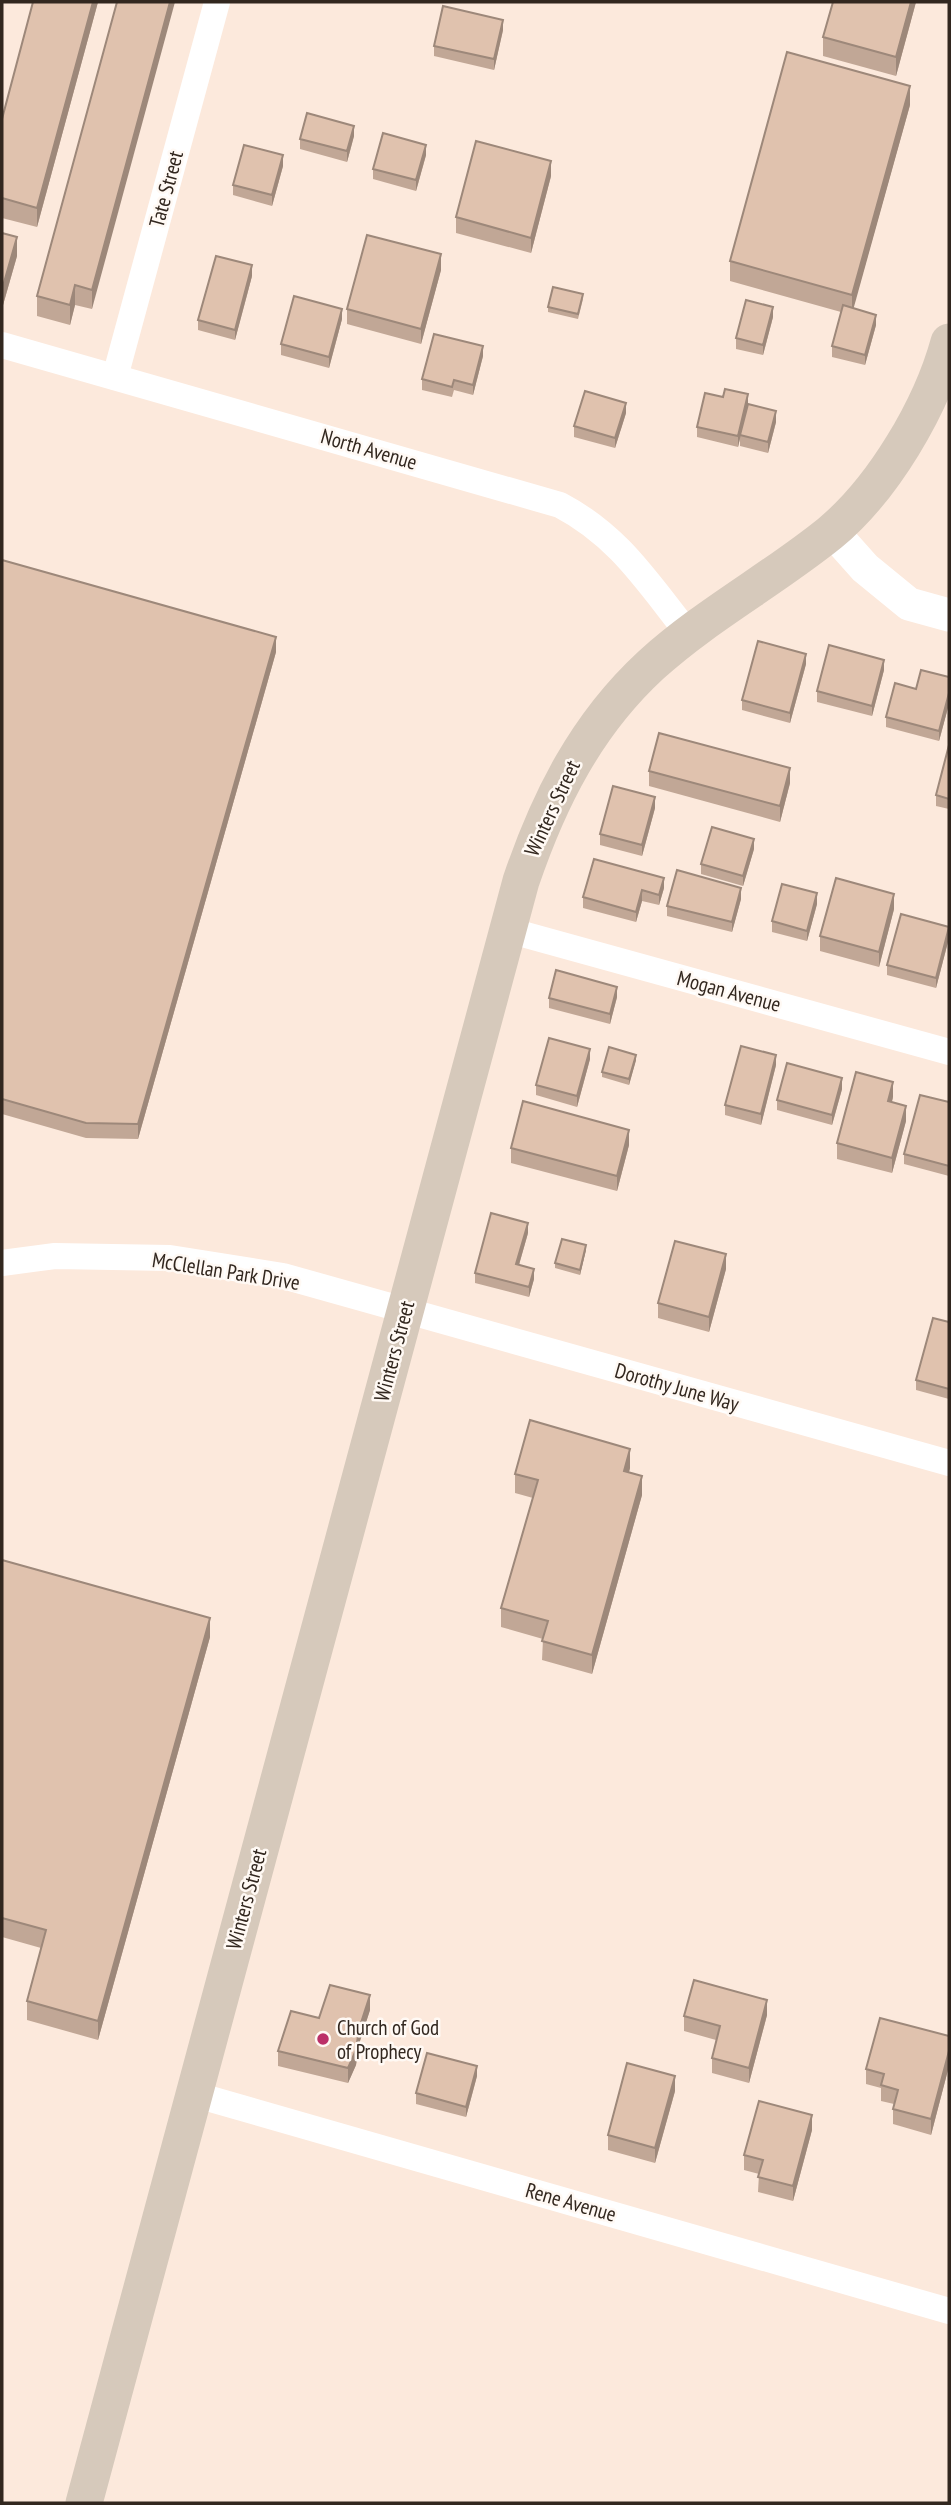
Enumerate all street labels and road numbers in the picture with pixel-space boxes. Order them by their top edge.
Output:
street label: Tate Street [143,148,189,230]
street label: North Avenue [318,422,420,476]
street label: Winters Street [518,755,586,860]
street label: Mogan Avenue [674,964,784,1018]
street label: McClellan Park Drive [150,1246,302,1296]
street label: Winters Street [368,1298,420,1404]
street label: Dorothy June Way [612,1356,742,1418]
street label: Winters Street [220,1846,272,1952]
street label: Rene Avenue [523,2176,619,2228]

